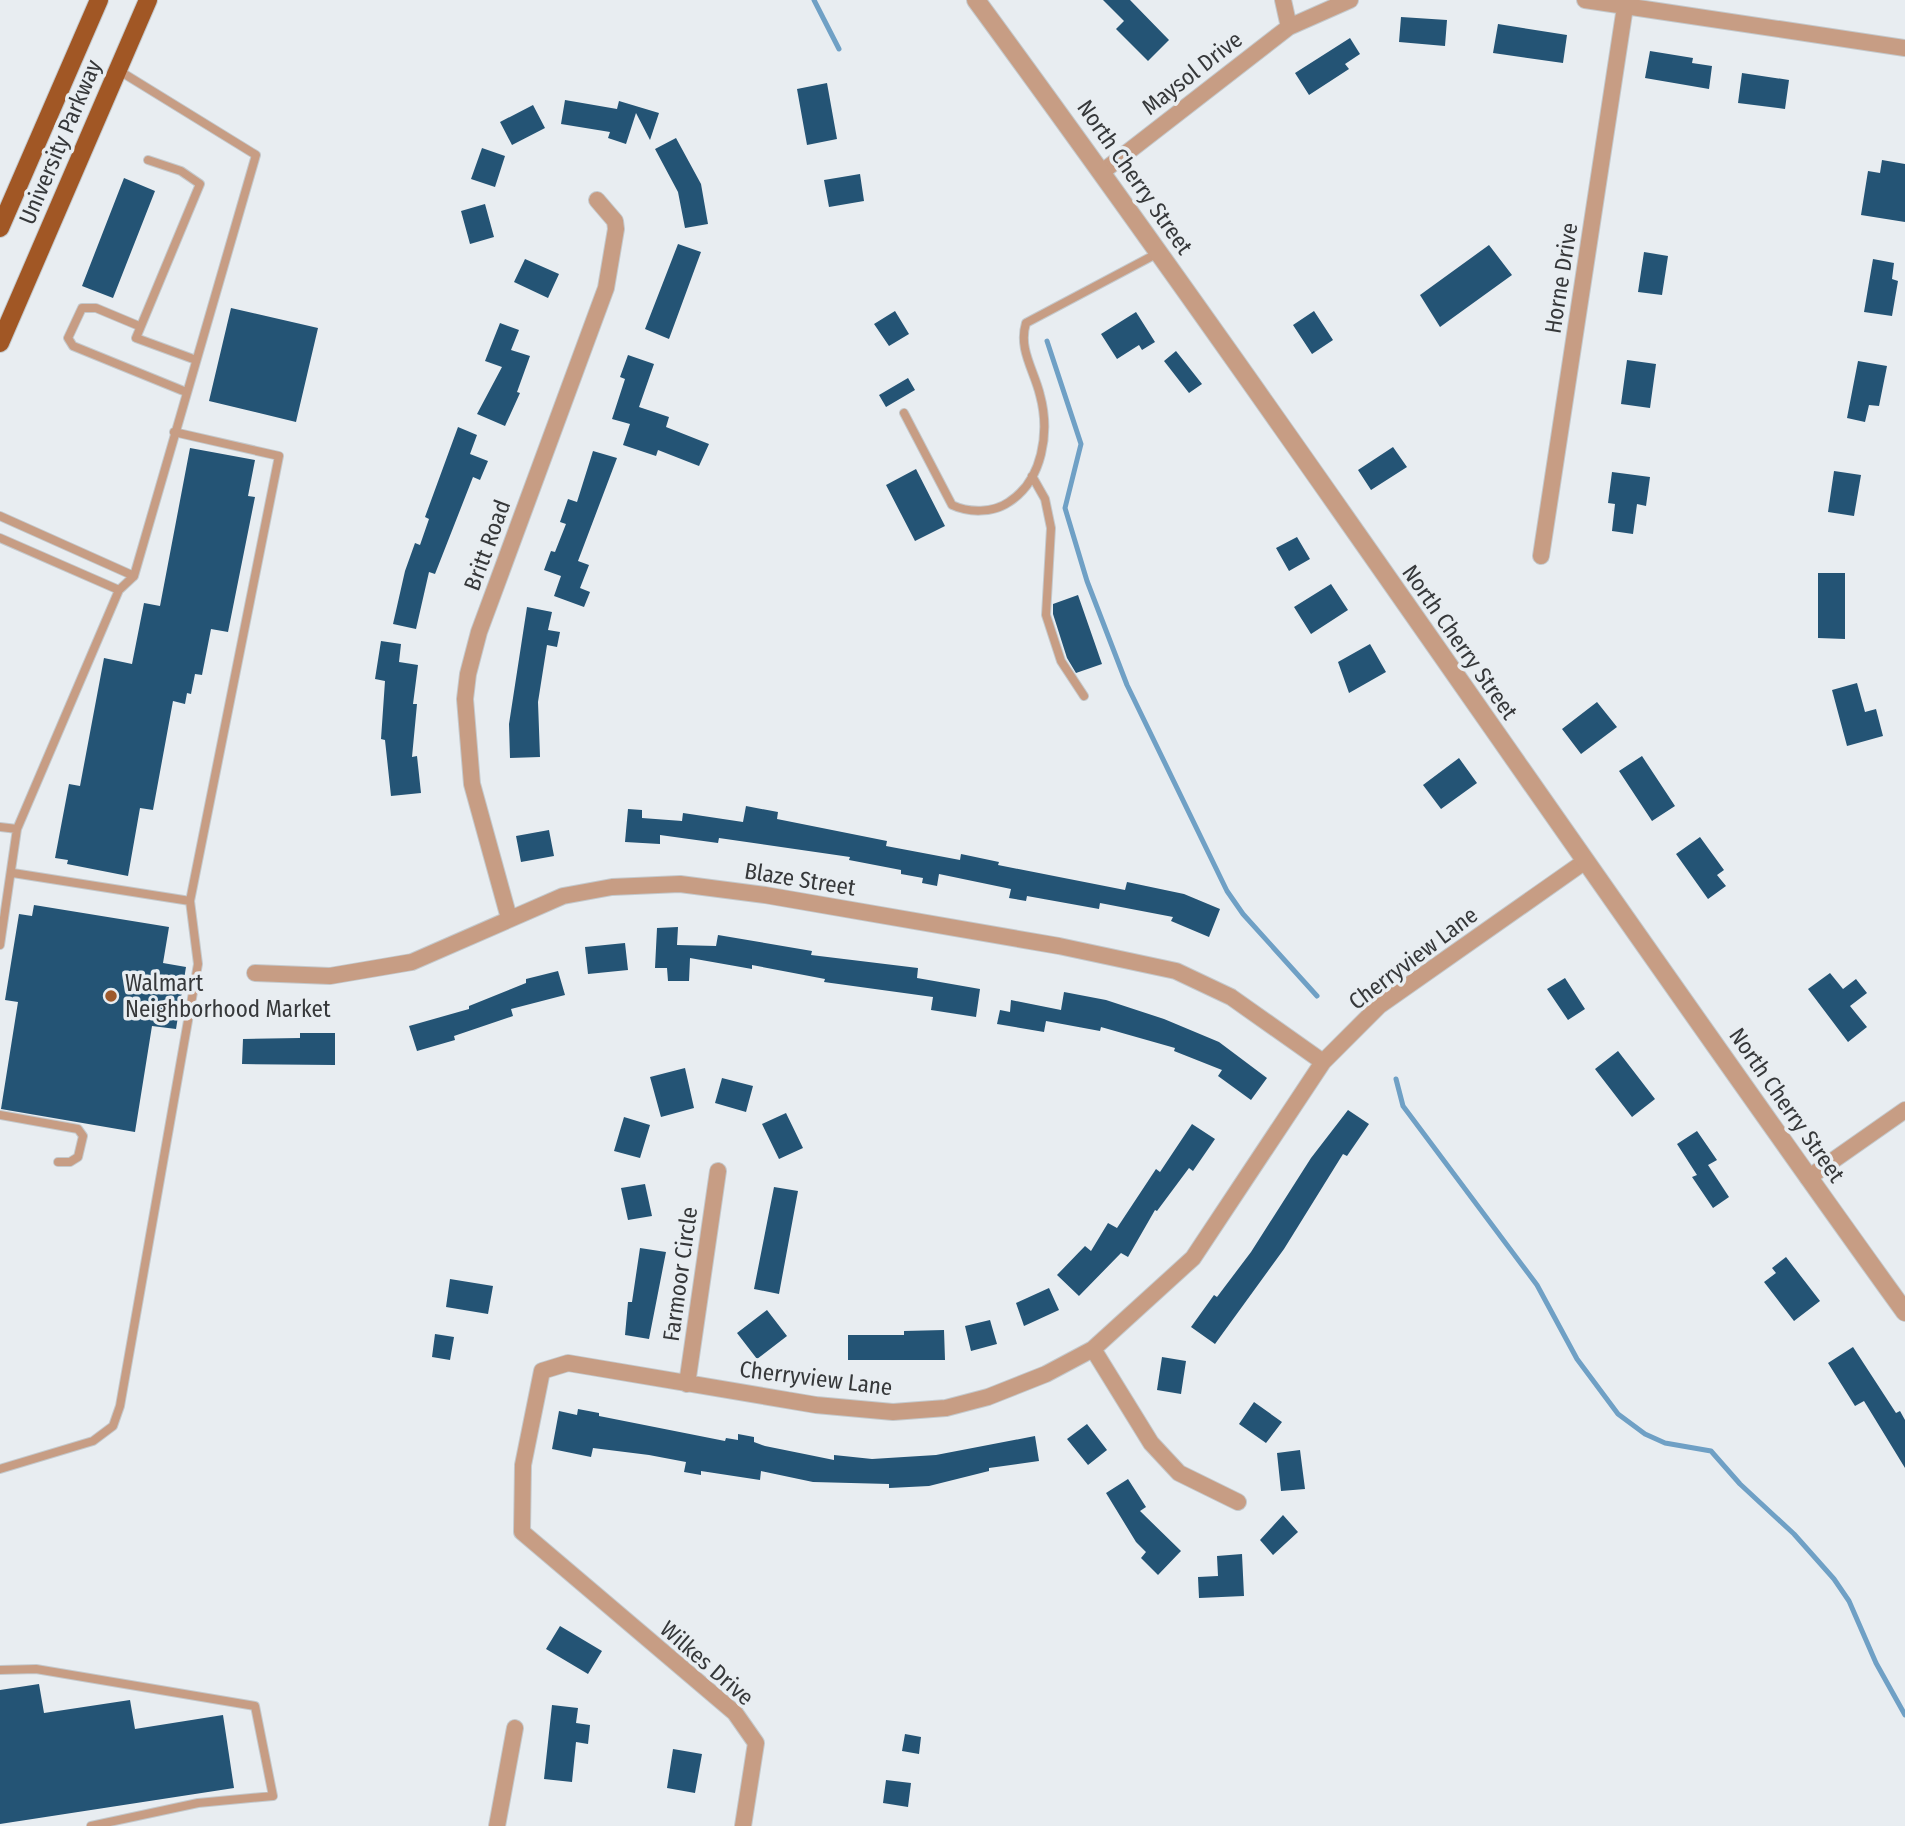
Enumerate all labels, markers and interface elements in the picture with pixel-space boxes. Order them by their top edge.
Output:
street label: Maysol Drive [1136,25,1248,121]
street label: University Parkway [13,55,108,229]
street label: North Cherry Street [1071,94,1199,260]
street label: Horne Drive [1538,221,1584,335]
street label: Britt Road [458,496,516,594]
street label: North Cherry Street [1396,559,1524,725]
street label: Blaze Street [742,856,858,902]
street label: Cherryview Lane [1343,901,1483,1015]
place label: Walmart Neighborhood Market [125,969,331,1023]
marker: Walmart Neighborhood Market [103,988,119,1004]
street label: North Cherry Street [1723,1022,1851,1188]
street label: Farmoor Circle [657,1205,703,1343]
street label: Cherryview Lane [738,1355,894,1401]
street label: Wilkes Drive [654,1615,760,1711]

